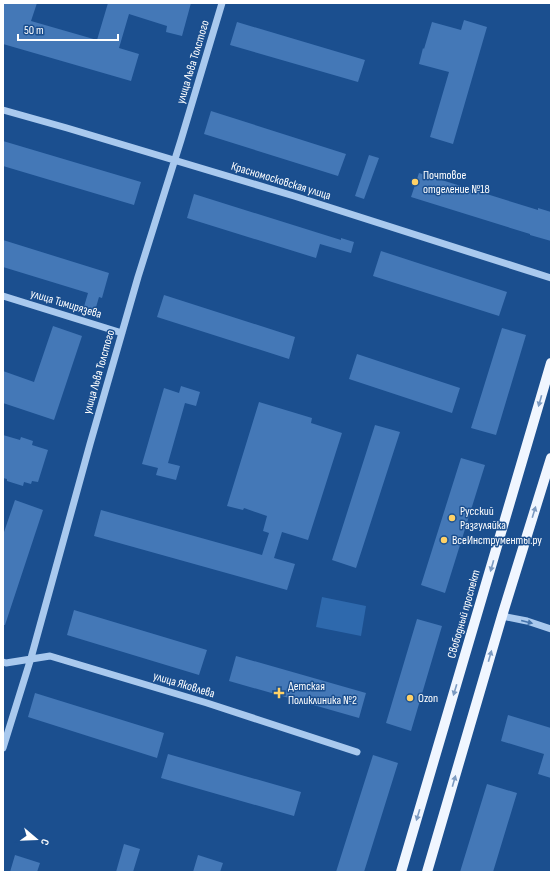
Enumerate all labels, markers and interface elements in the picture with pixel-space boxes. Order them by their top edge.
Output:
scale bar [18,16,118,42]
street label: улица Льва Толстого [173,18,213,106]
text: 50 m [24,23,44,38]
street label: Красномосковская улица [229,159,333,203]
place label: Почтовое отделение №18 [423,168,490,197]
marker: Почтовое отделение №18 [410,177,420,187]
street label: улица Тимирязева [29,286,104,322]
street label: улица Льва Толстого [80,328,118,416]
one-way arrow [537,395,543,407]
place label: Русский Разгуляйка [460,504,506,533]
one-way arrow [531,506,537,518]
marker: Русский Разгуляйка [447,513,457,523]
place label: ВсеИнструменты.ру [452,533,542,548]
marker: ВсеИнструменты.ру [439,535,449,545]
one-way arrow [489,560,495,572]
street label: Свободный проспект [444,568,484,660]
one-way arrow [521,619,533,625]
one-way arrow [487,650,493,662]
street label: улица Яковлева [151,668,217,702]
place label: Детская Поликлиника №2 [288,679,357,708]
one-way arrow [452,685,458,697]
marker: Детская Поликлиника №2 [273,687,285,699]
place label: Ozon [418,691,438,706]
marker: Ozon [405,693,415,703]
one-way arrow [451,775,457,787]
one-way arrow [415,809,421,821]
north arrow [16,819,56,859]
text: С [38,837,52,847]

